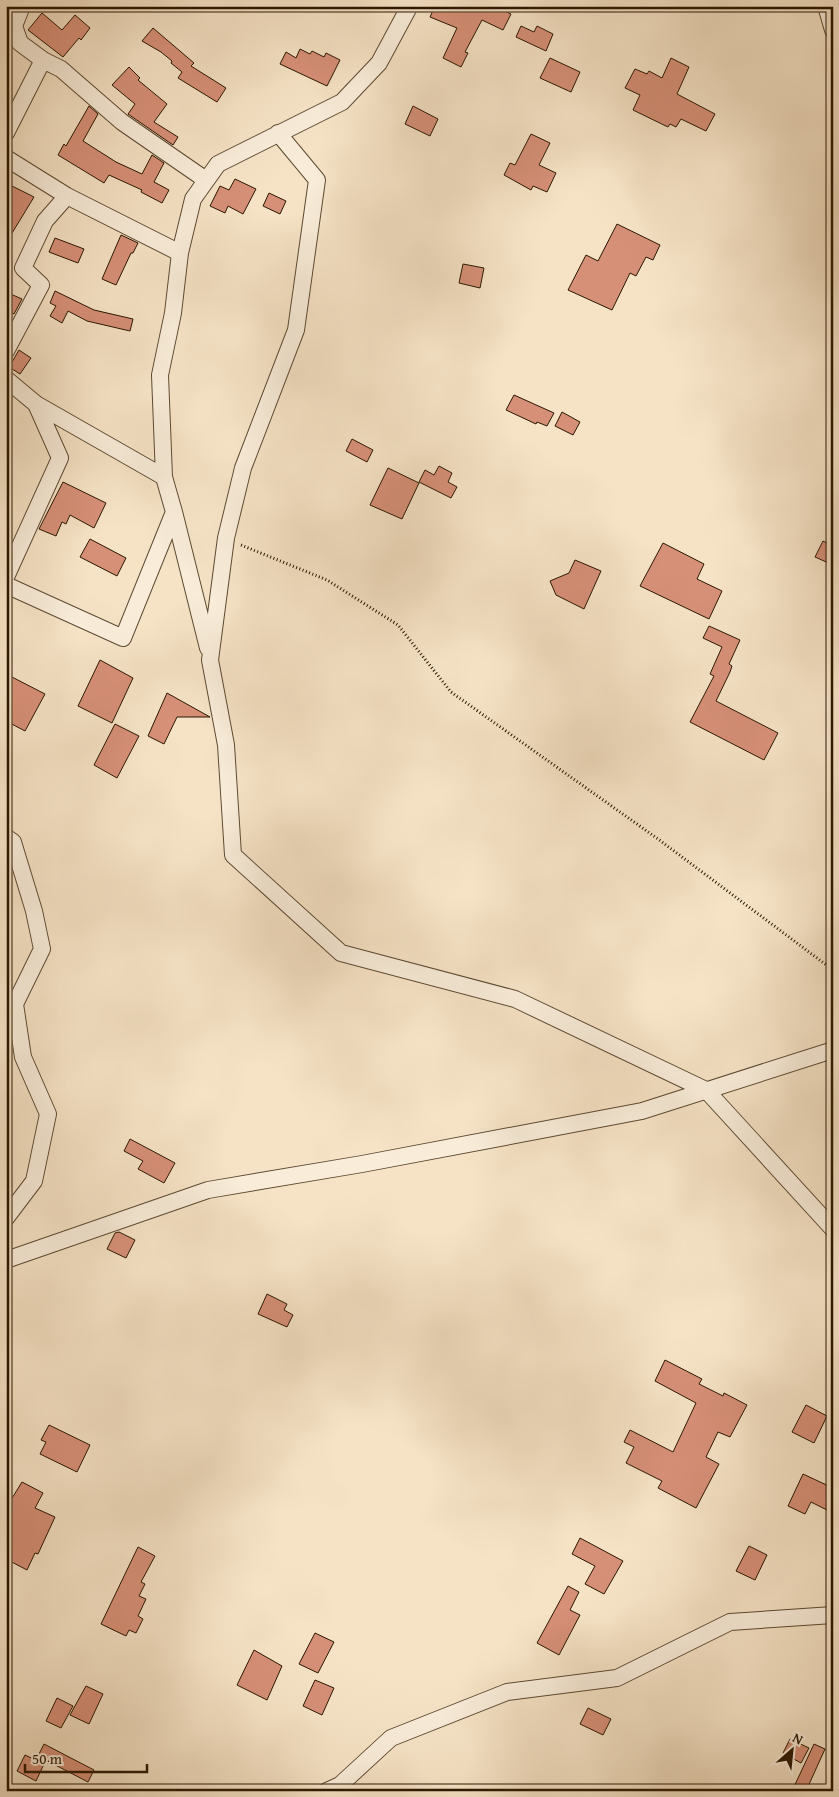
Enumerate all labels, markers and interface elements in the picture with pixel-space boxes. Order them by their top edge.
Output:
north arrow [766,1724,816,1774]
text: N [789,1727,807,1750]
scale bar [25,1742,148,1774]
text: 50 m [32,1748,63,1769]

